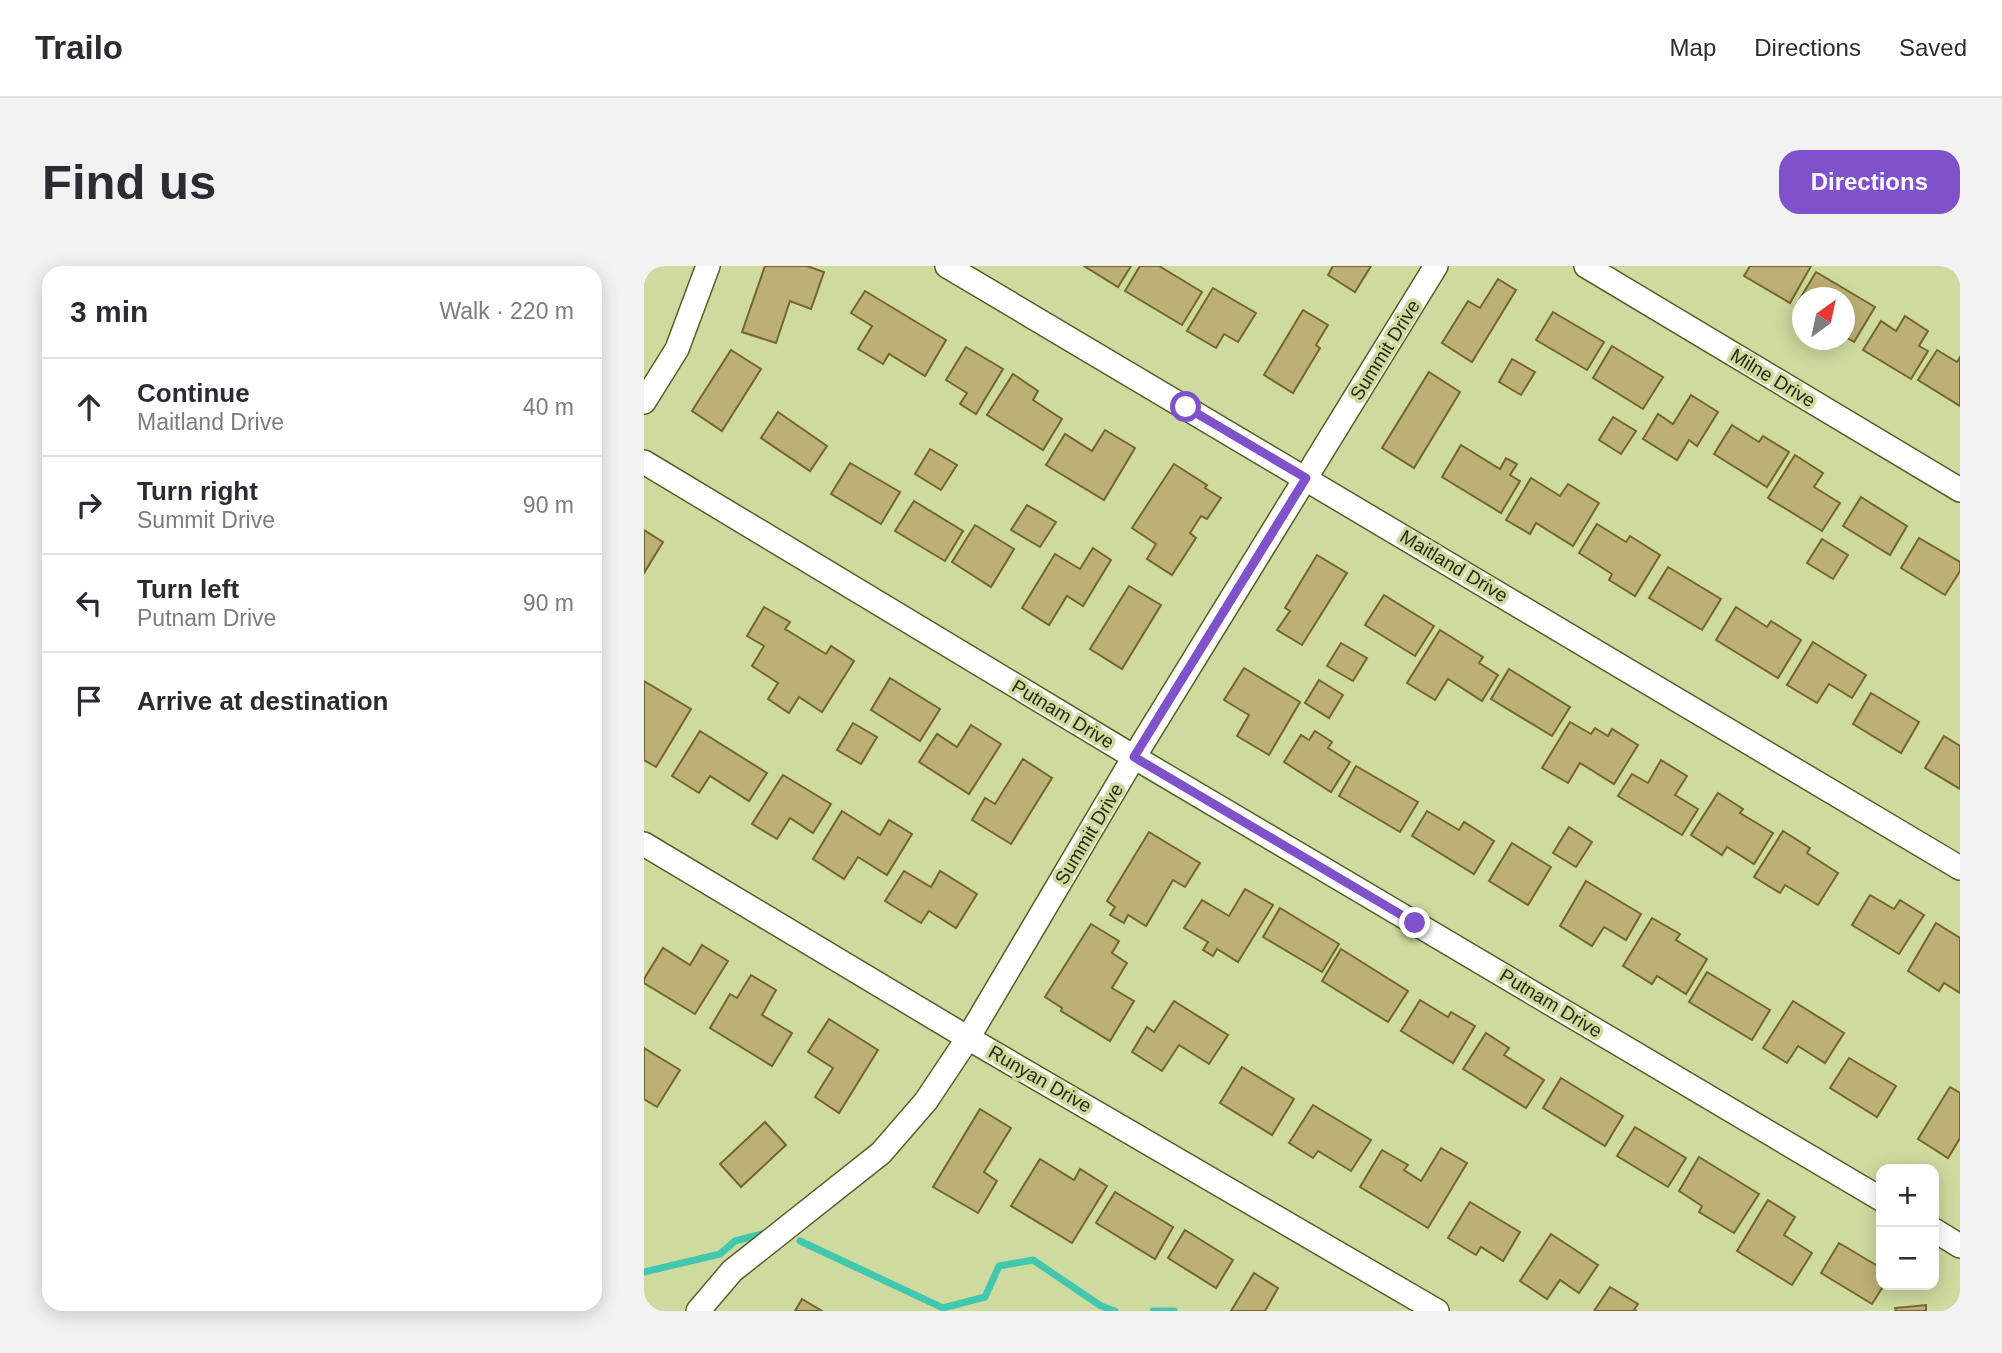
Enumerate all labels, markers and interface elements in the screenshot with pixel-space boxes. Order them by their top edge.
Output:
text: Trailo [35,29,123,66]
text: Map [1670,34,1716,61]
text: Directions [1754,34,1861,61]
text: Saved [1899,34,1967,61]
button: Directions [1779,150,1960,214]
text: Find us [42,155,216,209]
north arrow [1792,287,1855,350]
text: 3 min [70,295,148,328]
street label: Summit Drive [1346,296,1424,404]
text: Walk · 220 m [439,298,574,324]
street label: Milne Drive [1727,345,1819,411]
text: Continue [137,378,250,408]
icon: ahead [70,388,108,426]
route start [1170,391,1201,422]
text: 40 m [523,394,574,420]
text: Maitland Drive [137,409,284,435]
text: Turn right [137,476,258,506]
icon: right [70,486,108,524]
text: 90 m [523,492,574,518]
text: Summit Drive [137,507,275,533]
street label: Maitland Drive [1397,526,1511,606]
text: Turn left [137,574,239,604]
icon: left [70,584,108,622]
text: 90 m [523,590,574,616]
text: Putnam Drive [137,605,276,631]
street label: Putnam Drive [1008,675,1118,753]
icon: arrive [70,682,108,720]
text: Arrive at destination [137,686,388,716]
street label: Summit Drive [1051,780,1127,888]
route end [1399,907,1430,938]
street label: Putnam Drive [1496,964,1606,1042]
street label: Runyan Drive [985,1041,1095,1117]
map controls [1876,1164,1939,1290]
button: + [1876,1164,1939,1227]
button: − [1876,1227,1939,1290]

